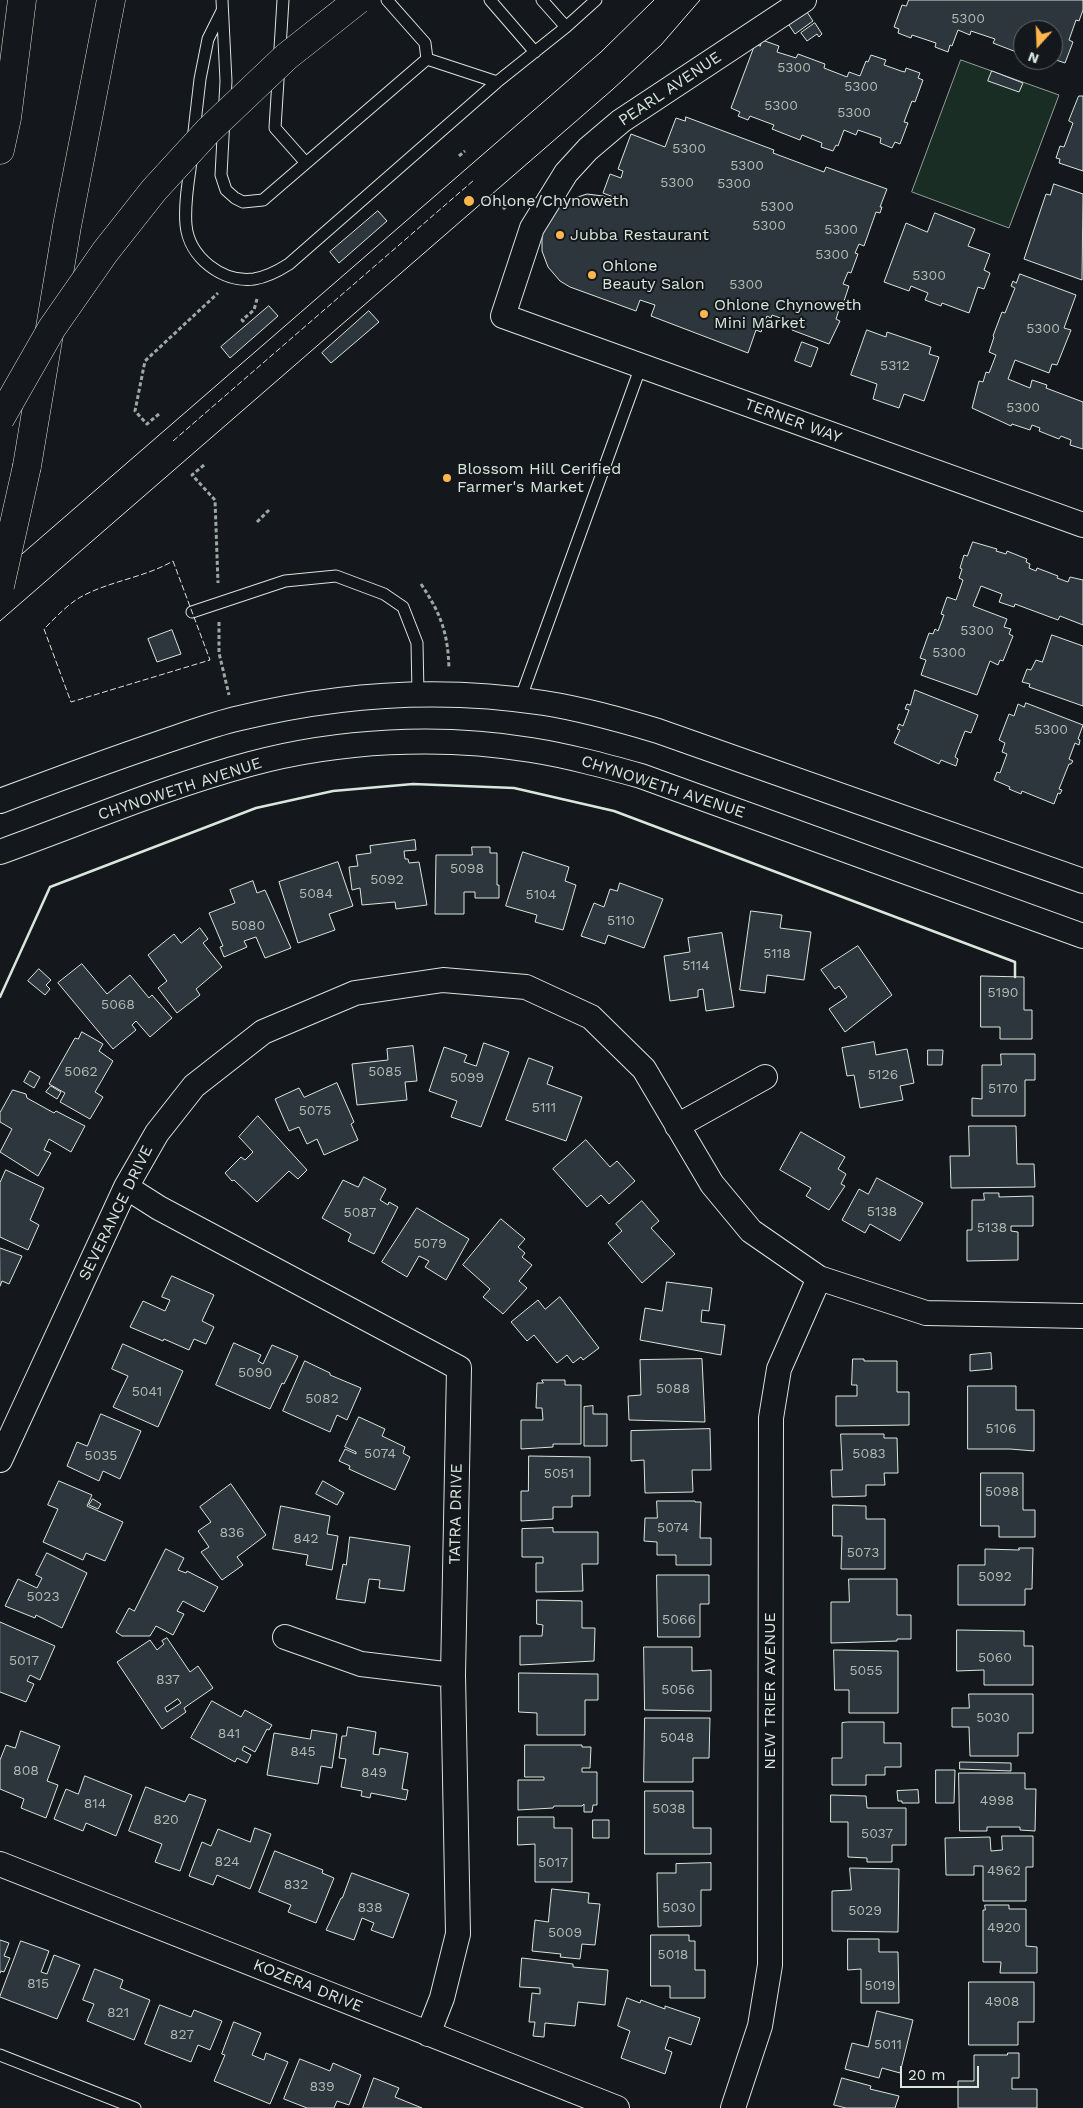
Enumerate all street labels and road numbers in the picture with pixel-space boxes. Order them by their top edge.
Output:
street label: PEARL AVENUE [615,48,725,130]
street label: TERNER WAY [742,395,844,447]
street label: CHYNOWETH AVENUE [579,751,747,823]
street label: CHYNOWETH AVENUE [96,753,264,825]
street label: SEVERANCE DRIVE [75,1142,157,1284]
street label: TATRA DRIVE [446,1463,466,1565]
street label: NEW TRIER AVENUE [760,1612,780,1770]
street label: KOZERA DRIVE [251,1955,365,2017]

